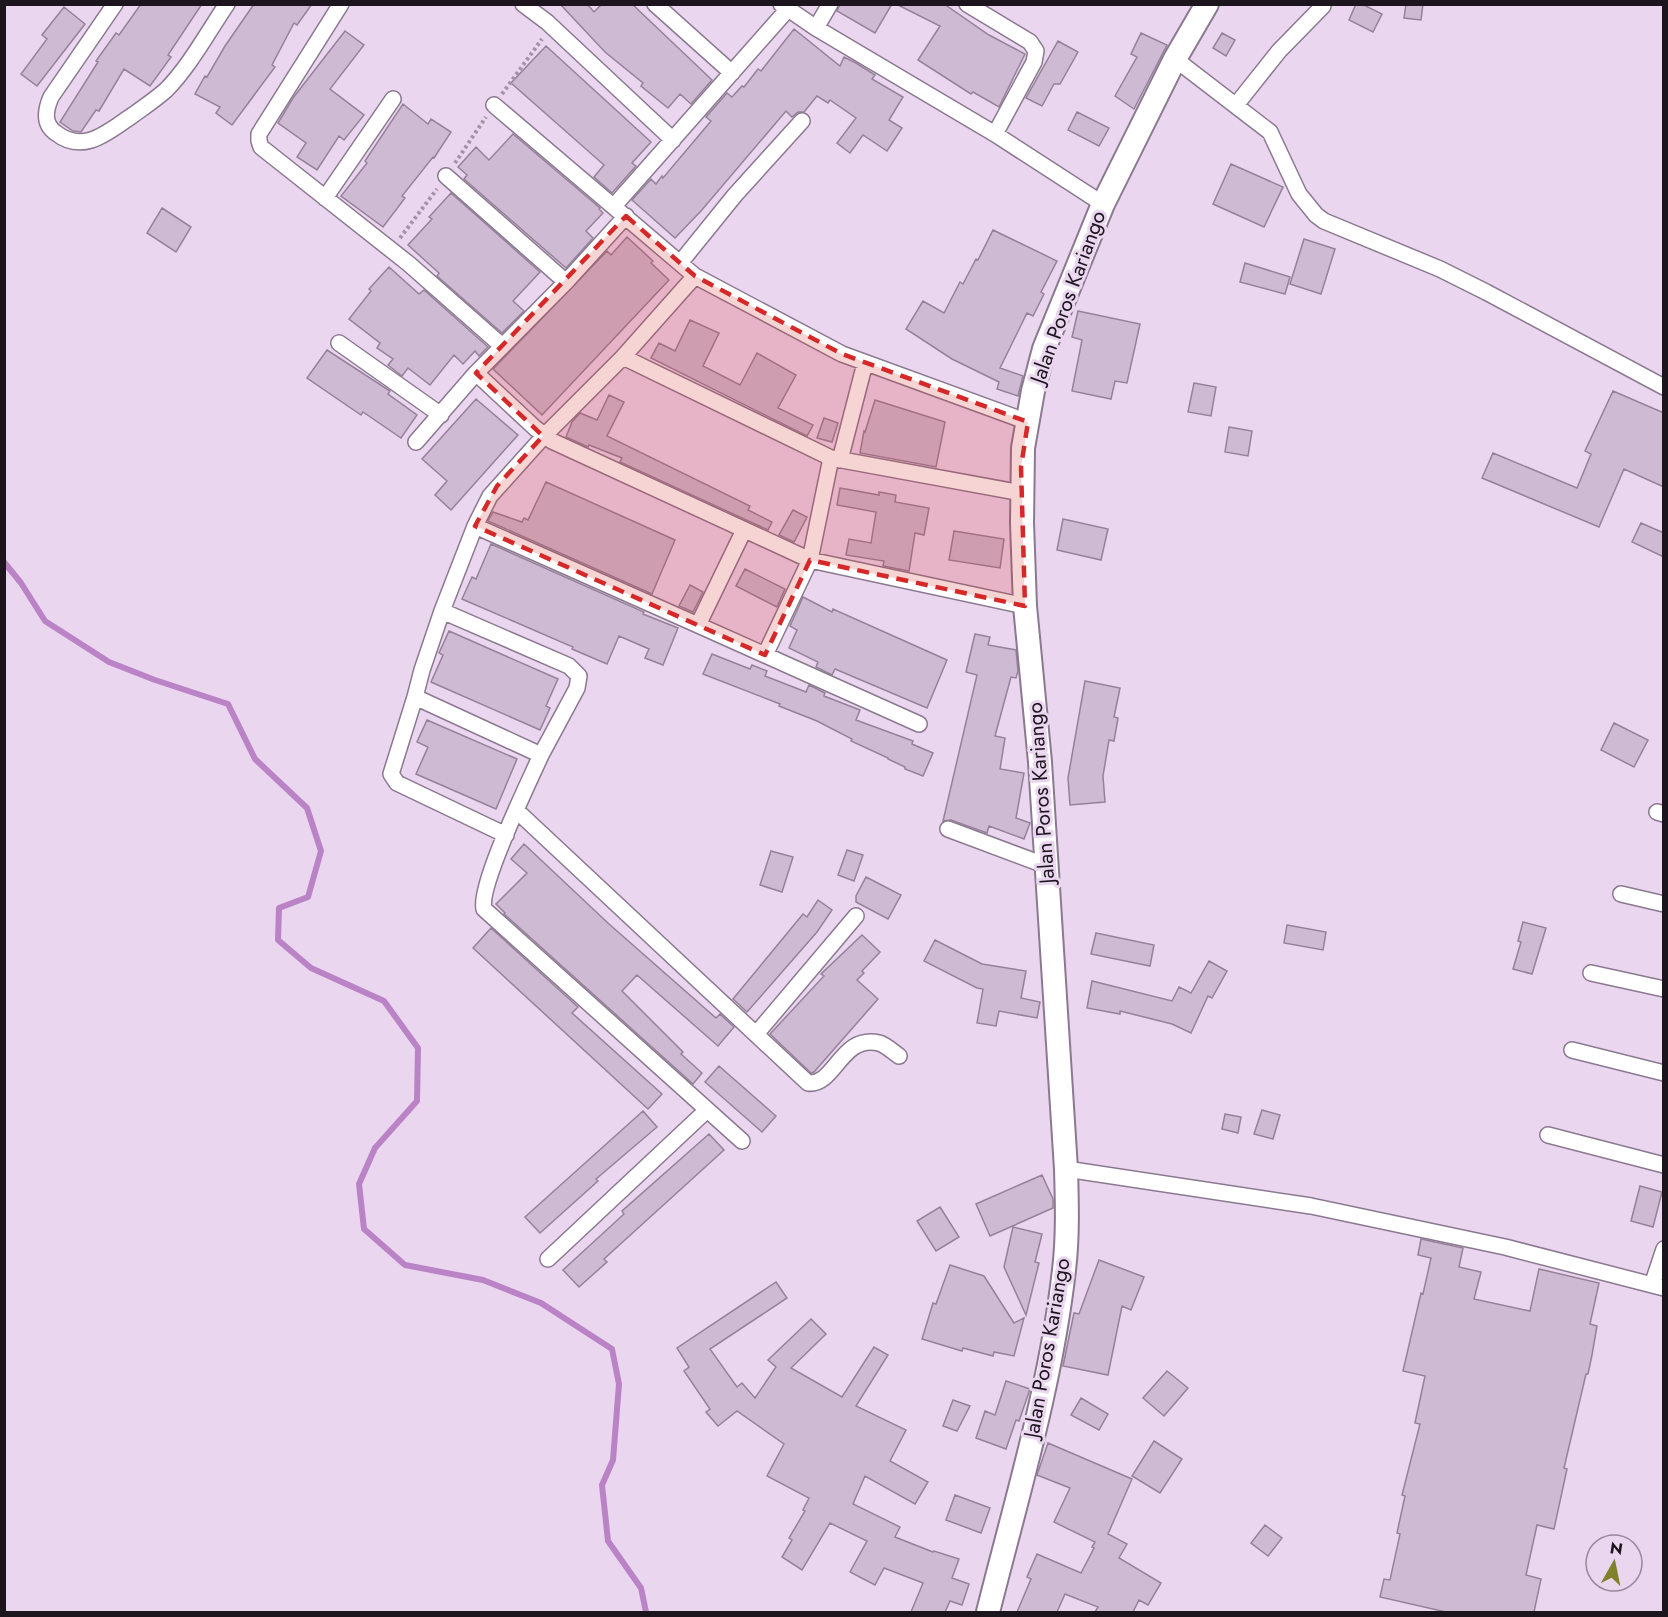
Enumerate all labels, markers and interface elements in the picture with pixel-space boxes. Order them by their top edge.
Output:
street label: Jalan Poros Kariango [1022,206,1113,390]
street label: Jalan Poros Kariango [1020,701,1063,888]
street label: Jalan Poros Kariango [1016,1256,1078,1443]
north arrow [1584,1533,1644,1593]
text: N [1608,1536,1624,1561]

